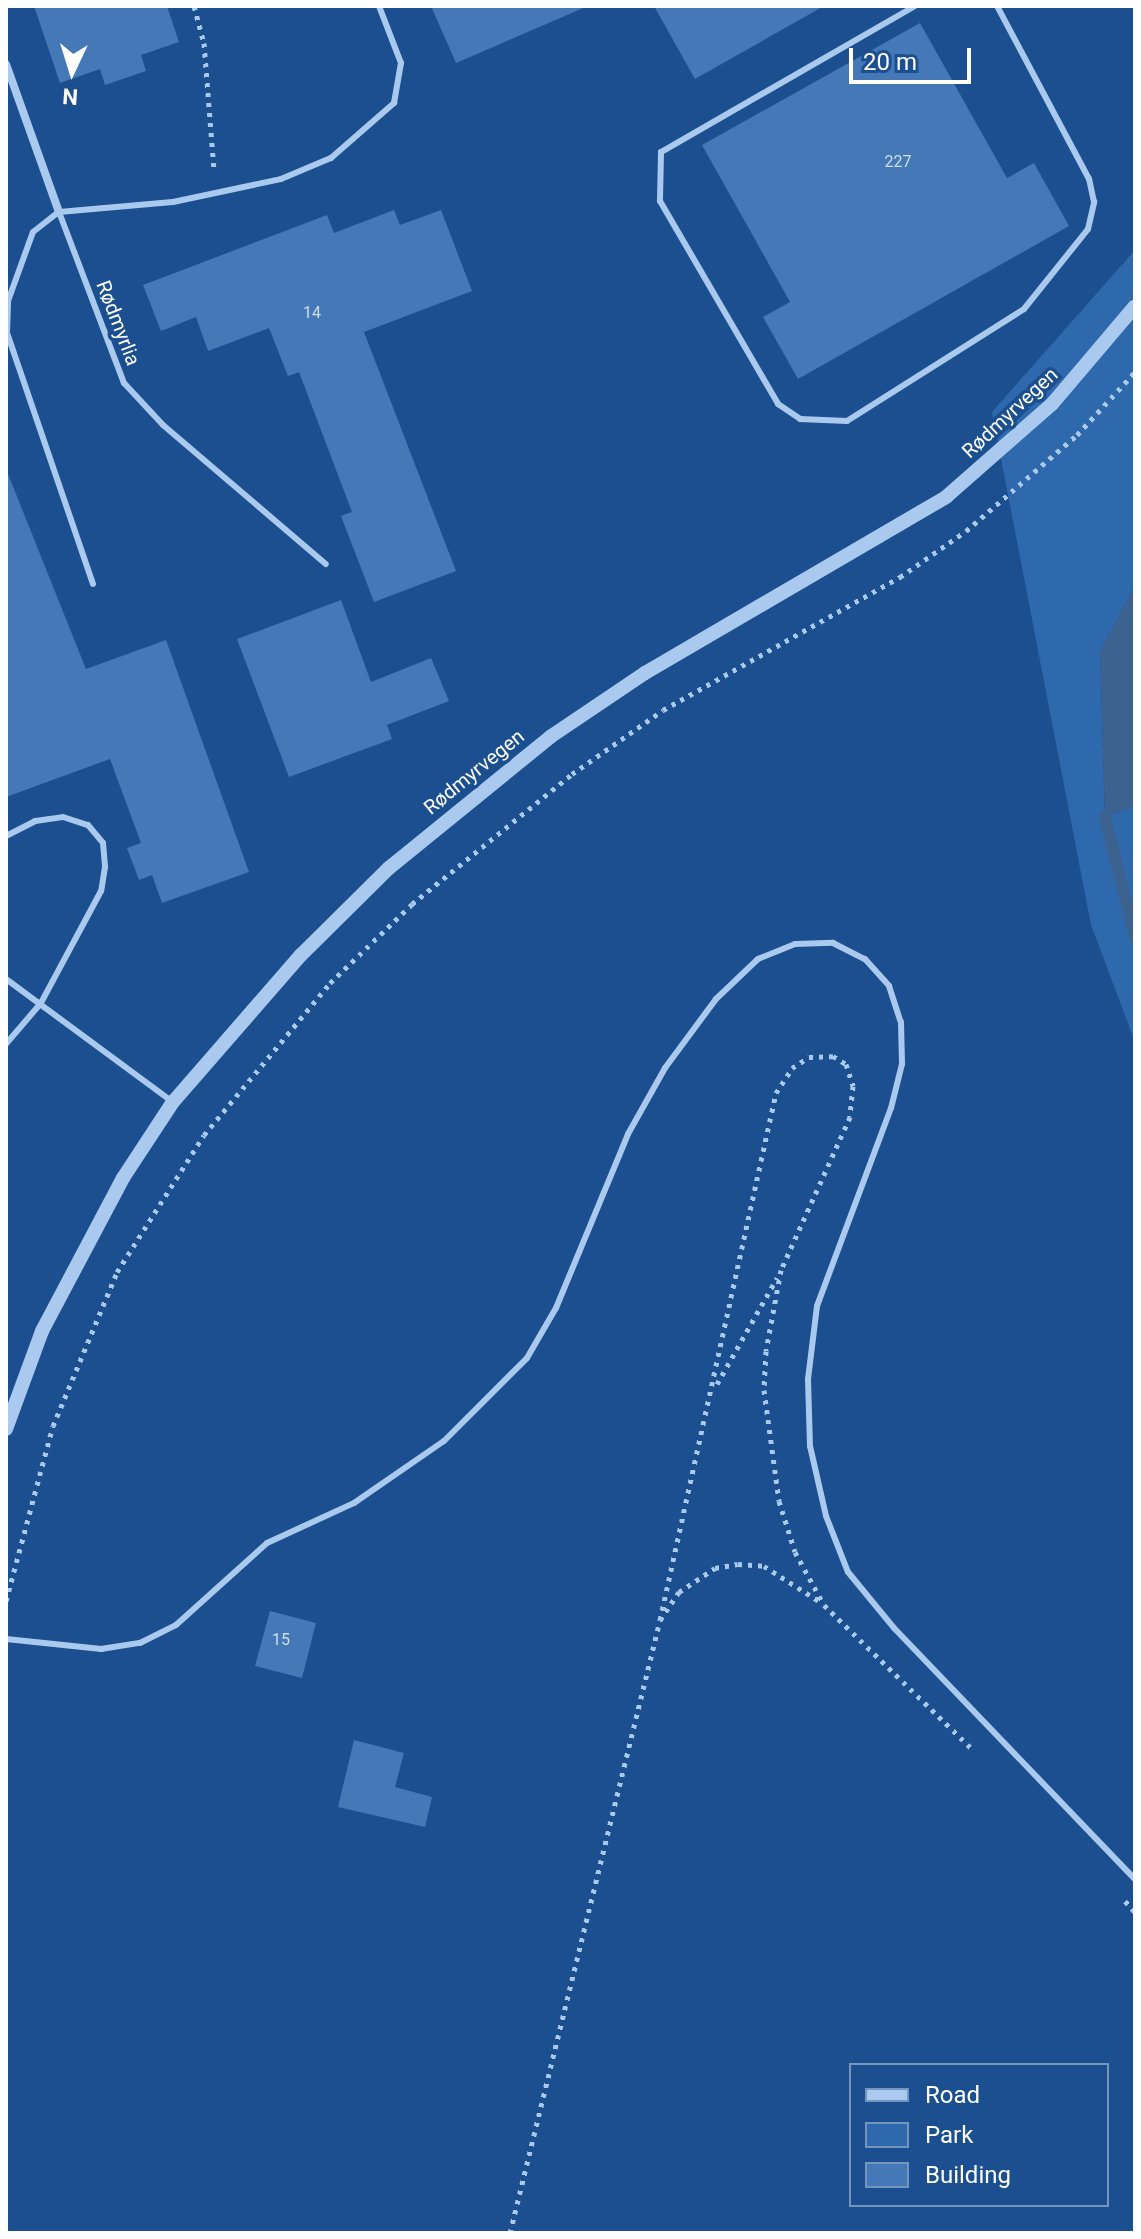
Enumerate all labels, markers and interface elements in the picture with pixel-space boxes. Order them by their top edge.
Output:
north arrow [32,32,112,112]
scale bar [853,32,975,82]
text: 20 m [863,48,917,76]
text: N [62,83,79,109]
house number: 227 [885,152,911,172]
street label: Rødmyrlia [91,277,145,369]
house number: 14 [303,303,321,323]
street label: Rødmyrvegen [957,363,1063,463]
street label: Rødmyrvegen [419,724,529,820]
house number: 15 [272,1630,290,1650]
legend [849,2063,1109,2207]
text: Road [925,2081,980,2109]
text: Park [925,2121,973,2149]
text: Building [925,2161,1011,2189]

